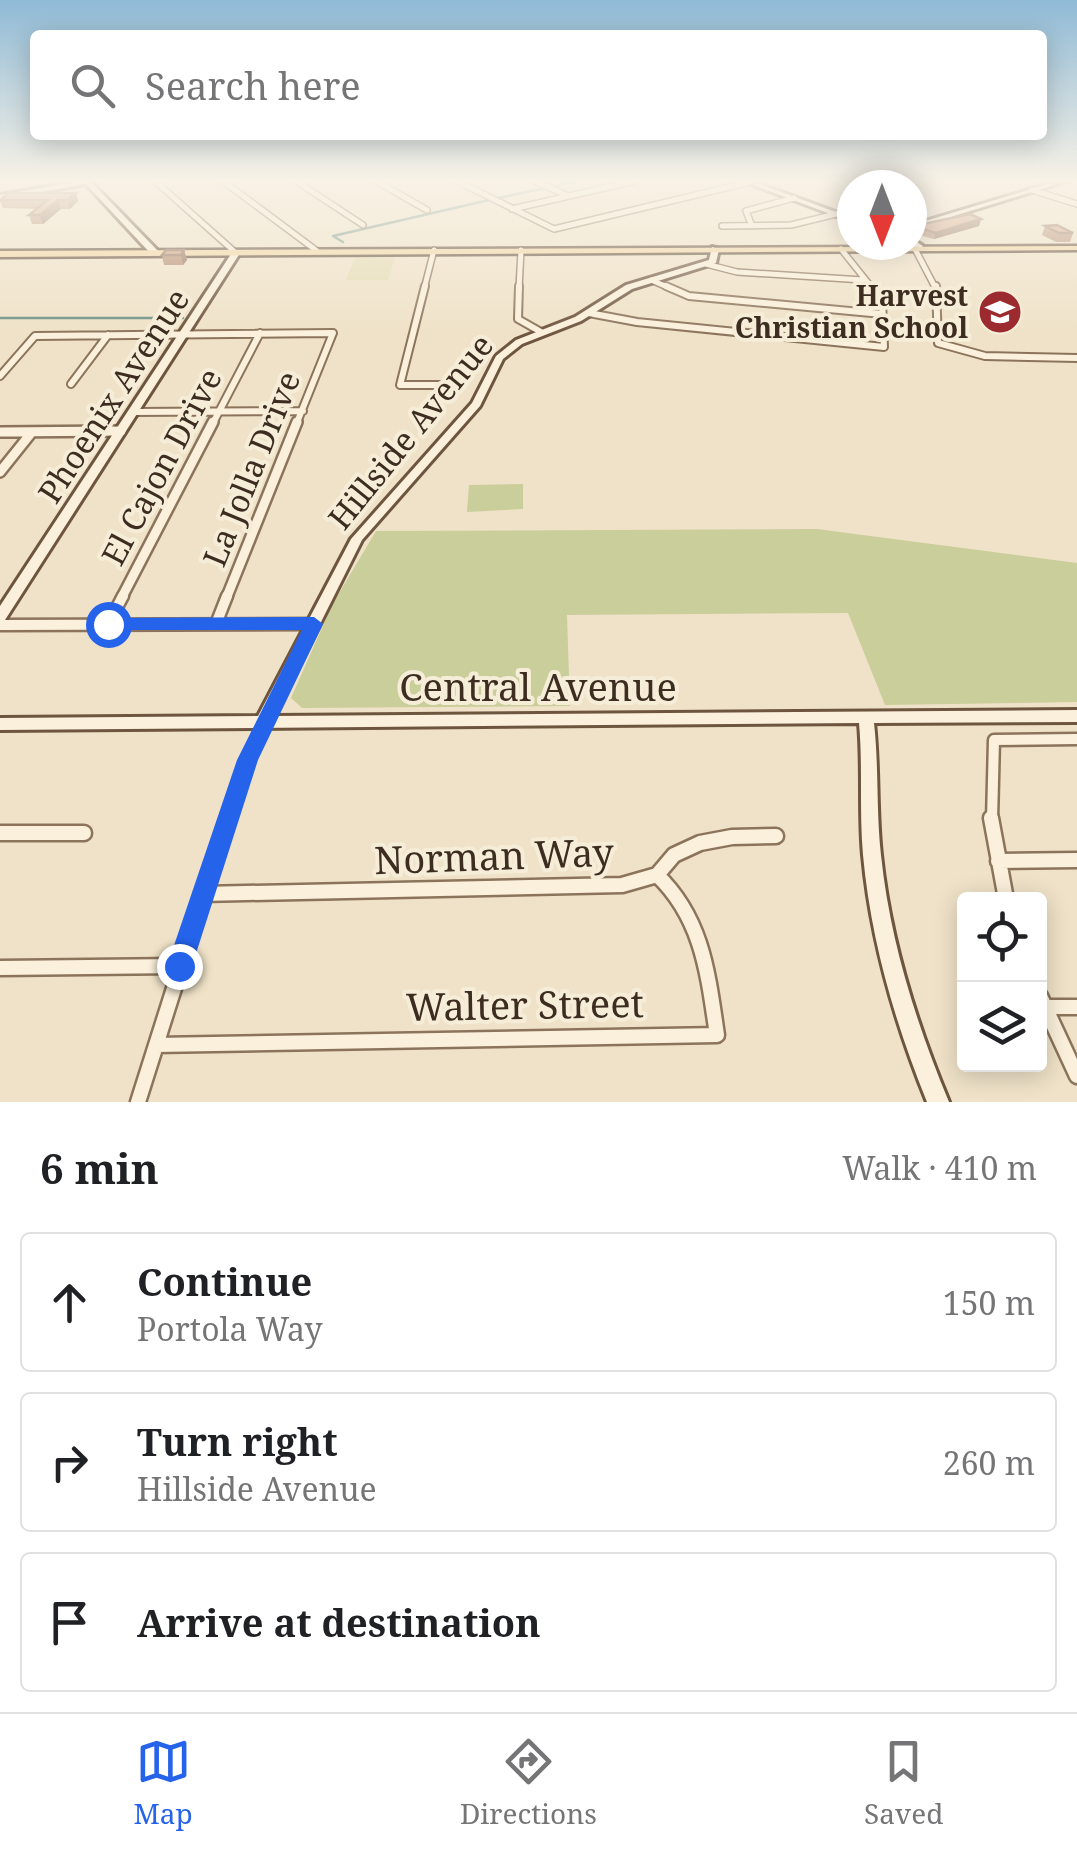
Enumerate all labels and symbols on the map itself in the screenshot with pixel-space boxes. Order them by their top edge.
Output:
north arrow [837,170,927,260]
place label: Harvest Christian School [735,276,968,346]
street label: Phoenix Avenue [27,280,198,511]
school or university icon: Harvest Christian School [977,289,1023,335]
street label: Hillside Avenue [318,324,502,538]
street label: El Cajon Drive [91,360,231,572]
street label: La Jolla Drive [192,365,309,572]
route start [86,602,132,648]
street label: Central Avenue [399,660,677,712]
street label: Norman Way [373,825,615,885]
route end [157,944,203,990]
street label: Walter Street [406,976,644,1032]

